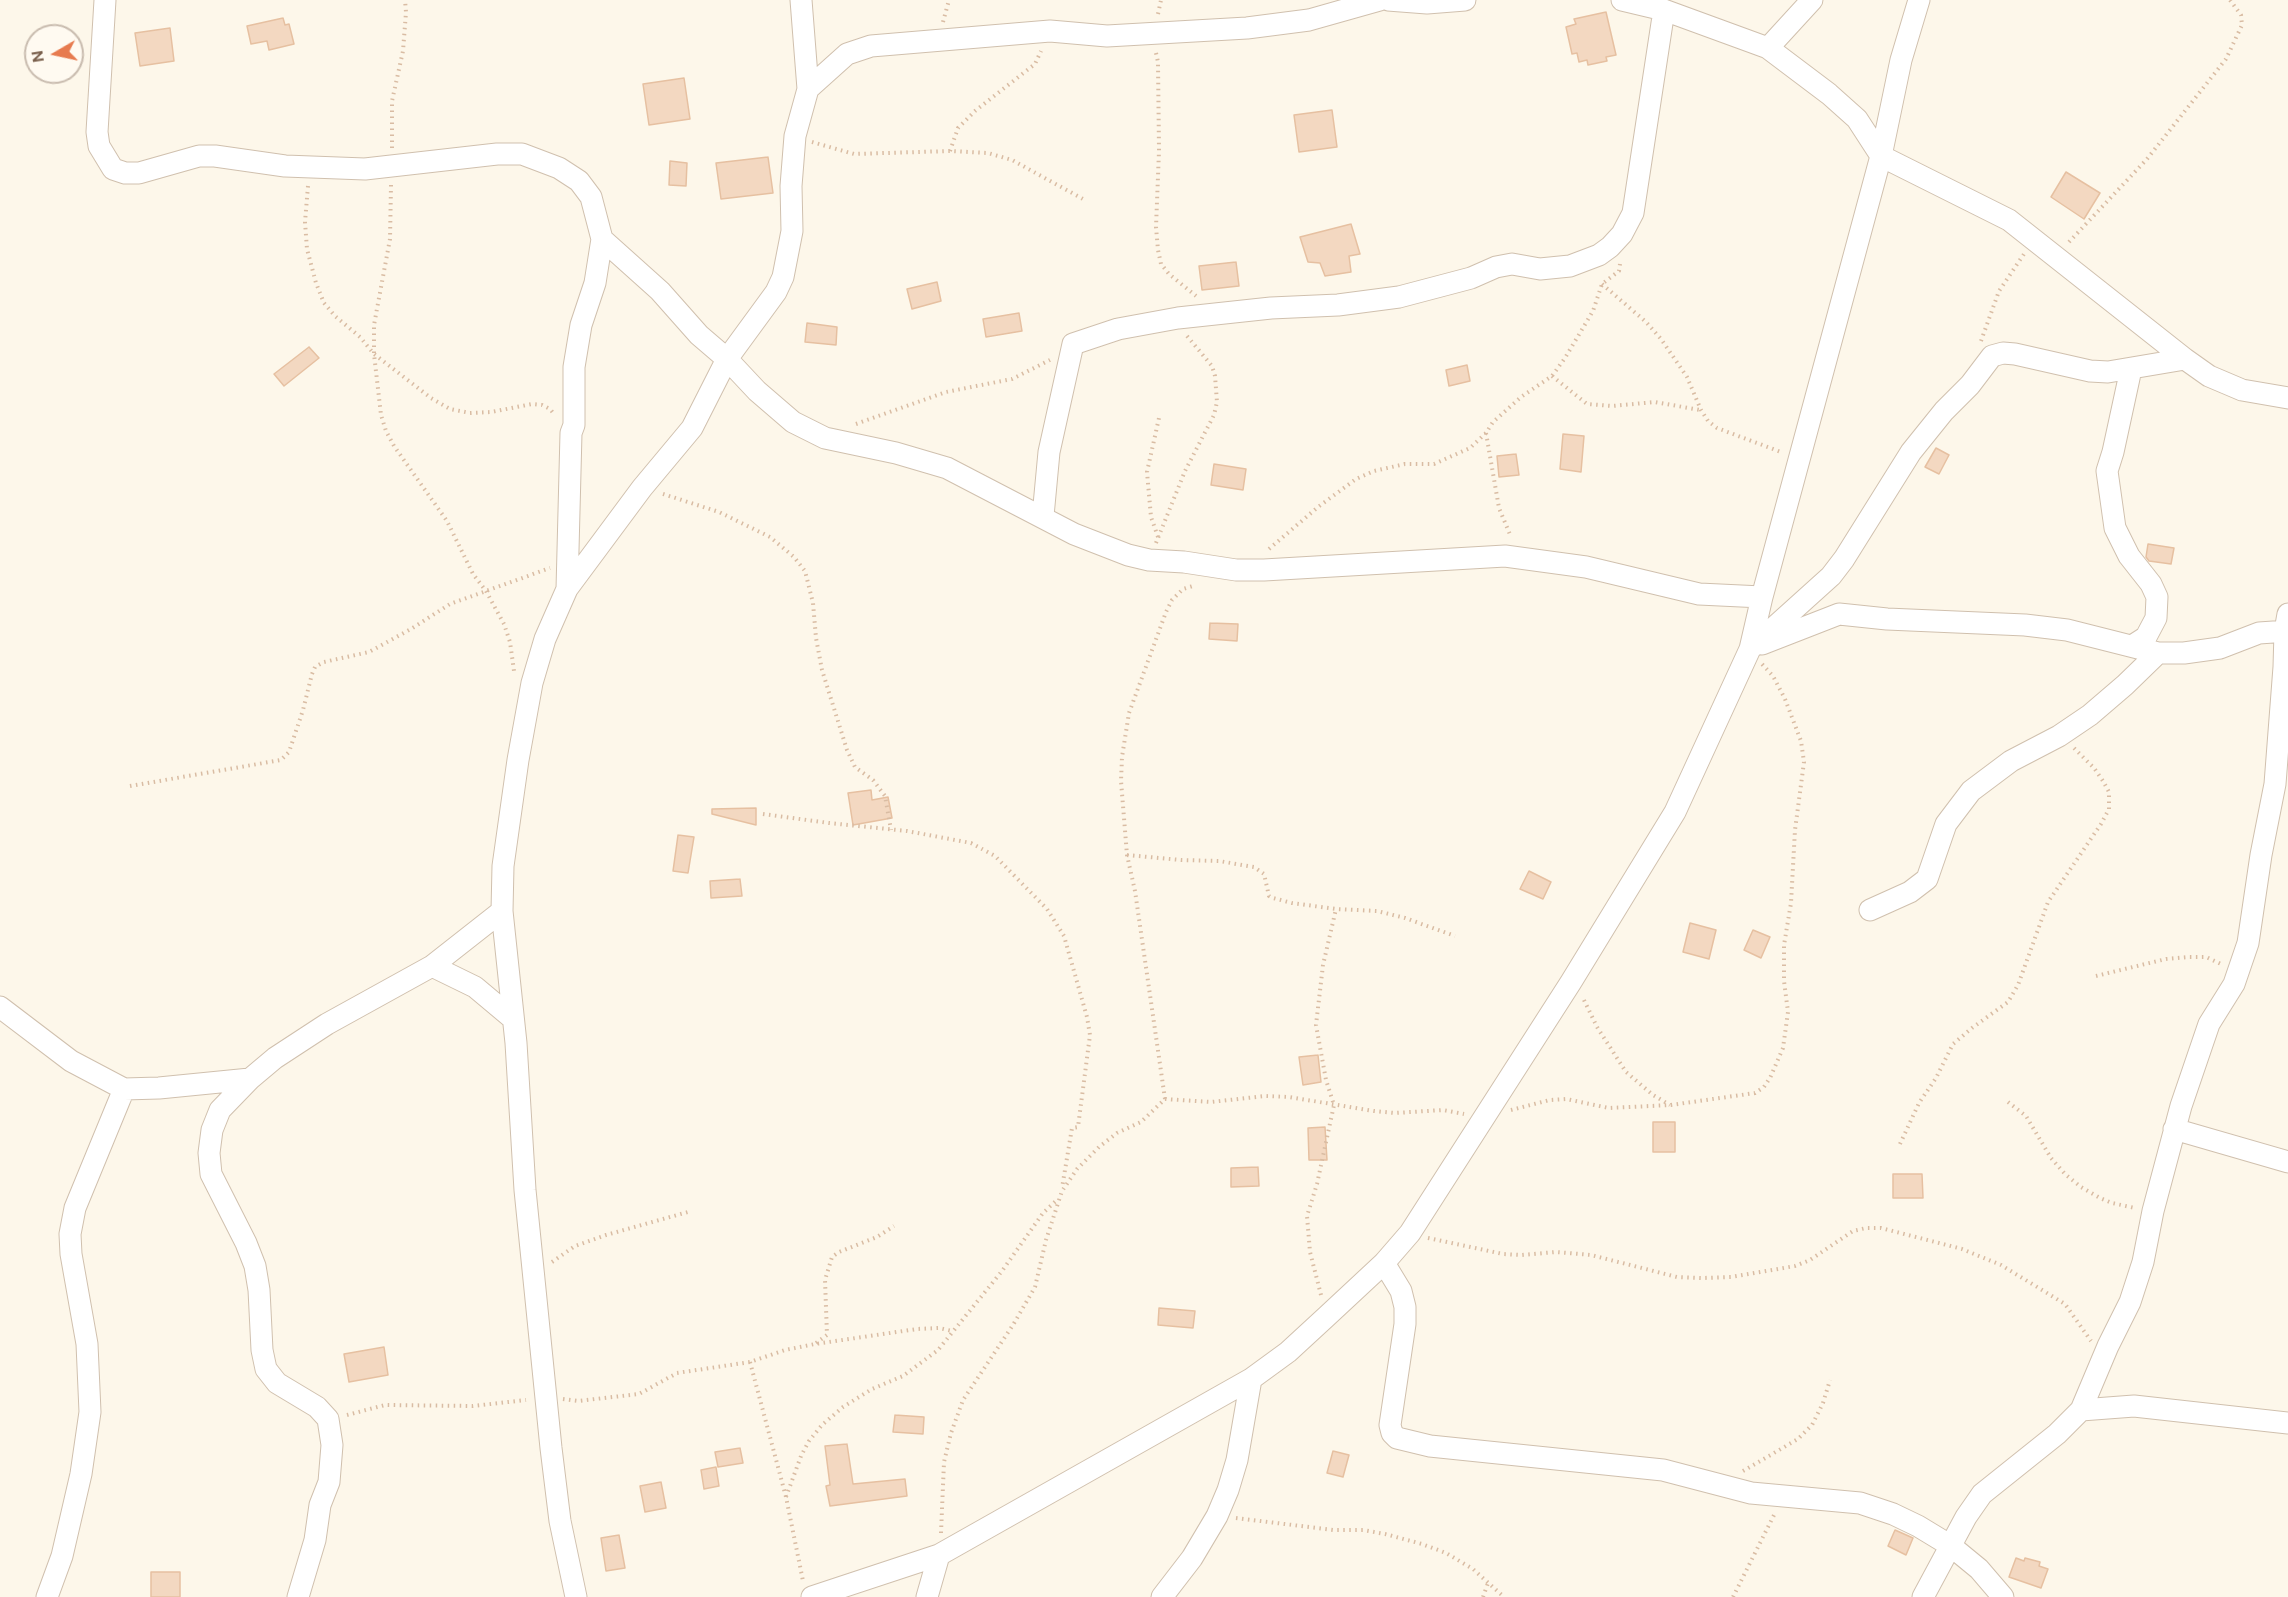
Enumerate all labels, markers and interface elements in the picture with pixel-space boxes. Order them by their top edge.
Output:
north arrow [24,24,84,84]
text: N [26,49,49,64]

